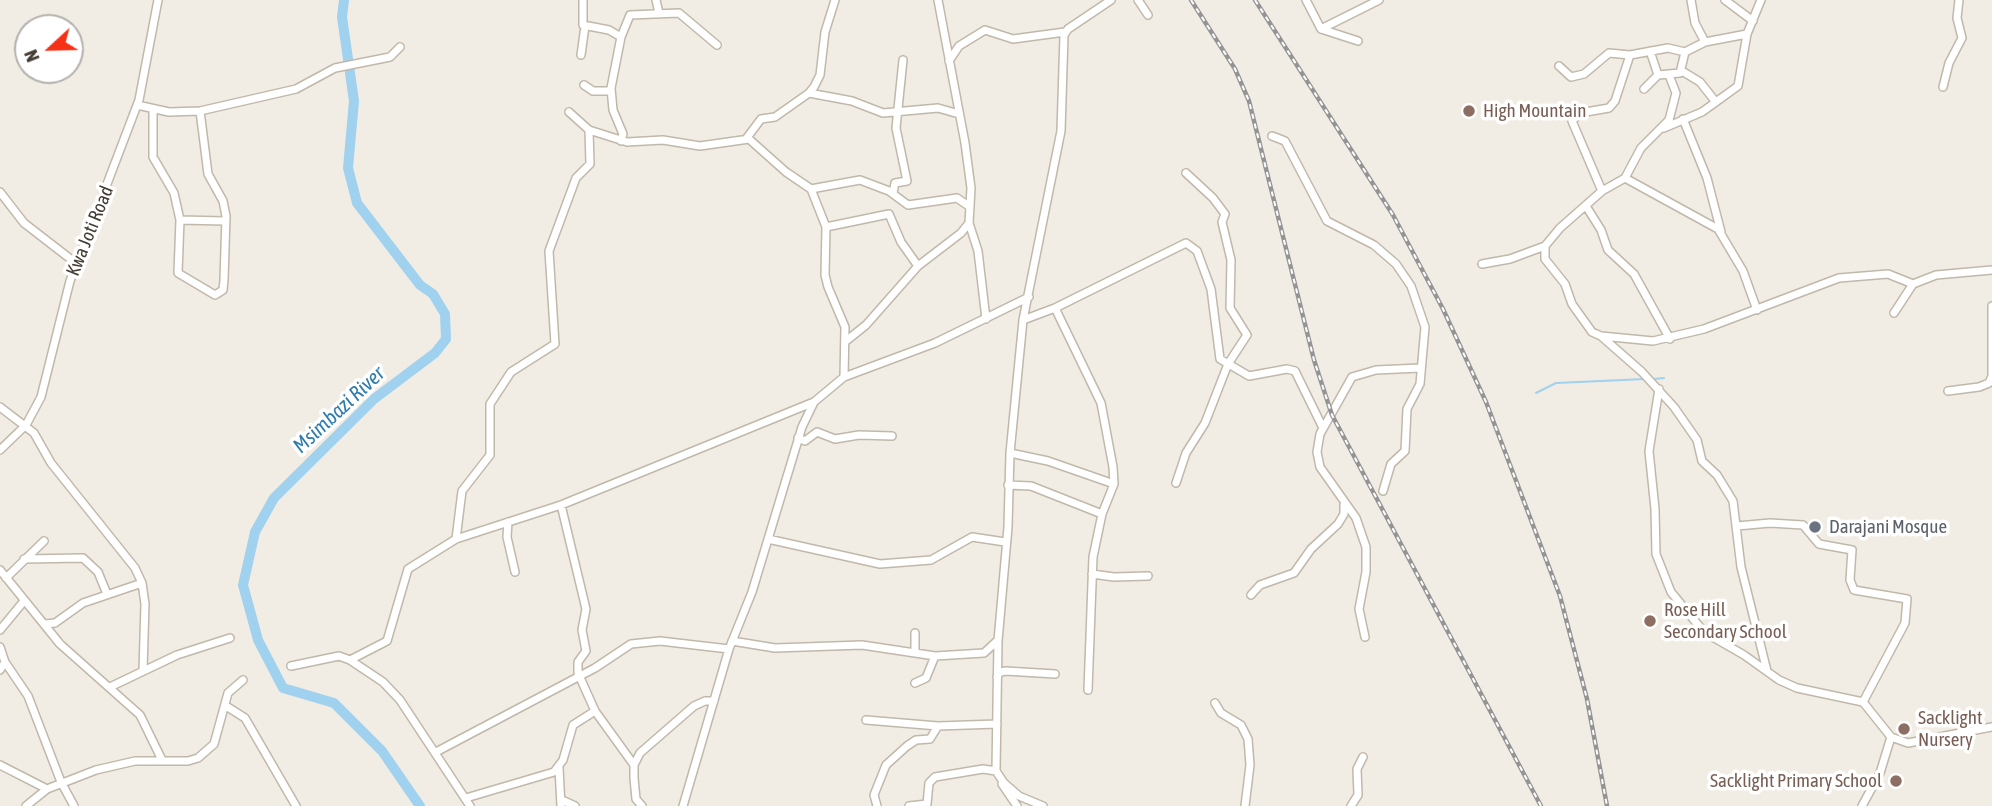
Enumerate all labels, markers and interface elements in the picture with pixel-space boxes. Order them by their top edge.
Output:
north arrow [14,14,84,84]
text: N [19,47,44,65]
place label: High Mountain [1483,100,1586,122]
marker: High Mountain [1461,103,1477,119]
street label: Kwa Joti Road [62,183,118,279]
water label: Msimbazi River [288,361,390,459]
place label: Darajani Mosque [1829,516,1947,538]
marker: Darajani Mosque [1807,519,1823,535]
place label: Rose Hill Secondary School [1664,599,1787,643]
marker: Rose Hill Secondary School [1642,613,1658,629]
place label: Sacklight Nursery [1918,707,1982,751]
marker: Sacklight Nursery [1896,721,1912,737]
place label: Sacklight Primary School [1710,770,1882,792]
marker: Sacklight Primary School [1888,773,1904,789]

